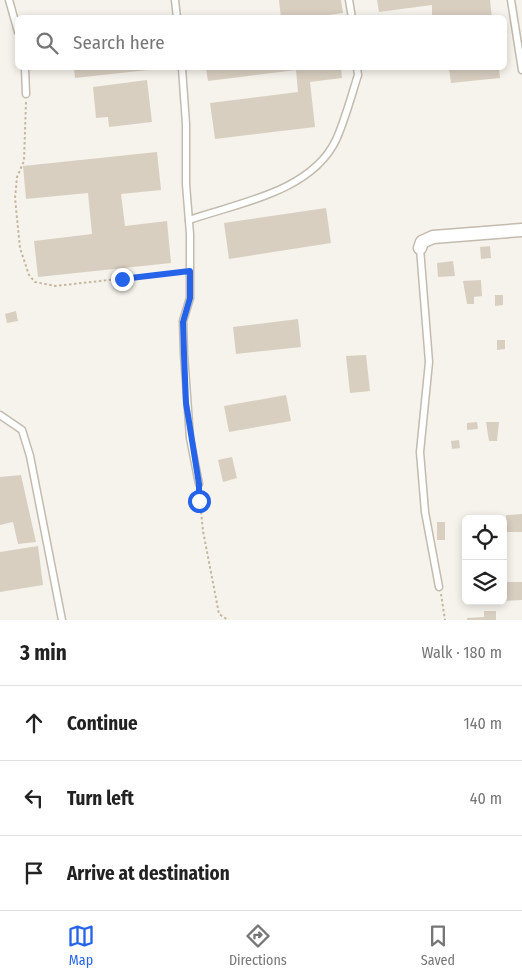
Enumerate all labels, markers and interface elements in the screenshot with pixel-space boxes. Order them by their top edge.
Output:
search box [15,15,507,70]
icon: search [33,29,61,57]
text: Search here [73,31,165,54]
route end [111,268,134,291]
route start [188,490,211,513]
map controls [462,515,507,605]
button: locate [462,515,507,560]
button: layers [462,560,507,605]
text: 3 min [20,640,67,666]
text: Walk · 180 m [422,643,502,662]
icon: ahead [20,709,48,737]
text: Continue [67,712,138,735]
text: 140 m [464,714,502,733]
icon: left [20,784,48,812]
text: Turn left [67,787,134,810]
text: 40 m [470,789,502,808]
icon: arrive [20,859,48,887]
text: Arrive at destination [67,862,230,885]
tab: Map [67,922,95,969]
tab: Directions [229,922,287,969]
tab: Saved [421,922,455,969]

